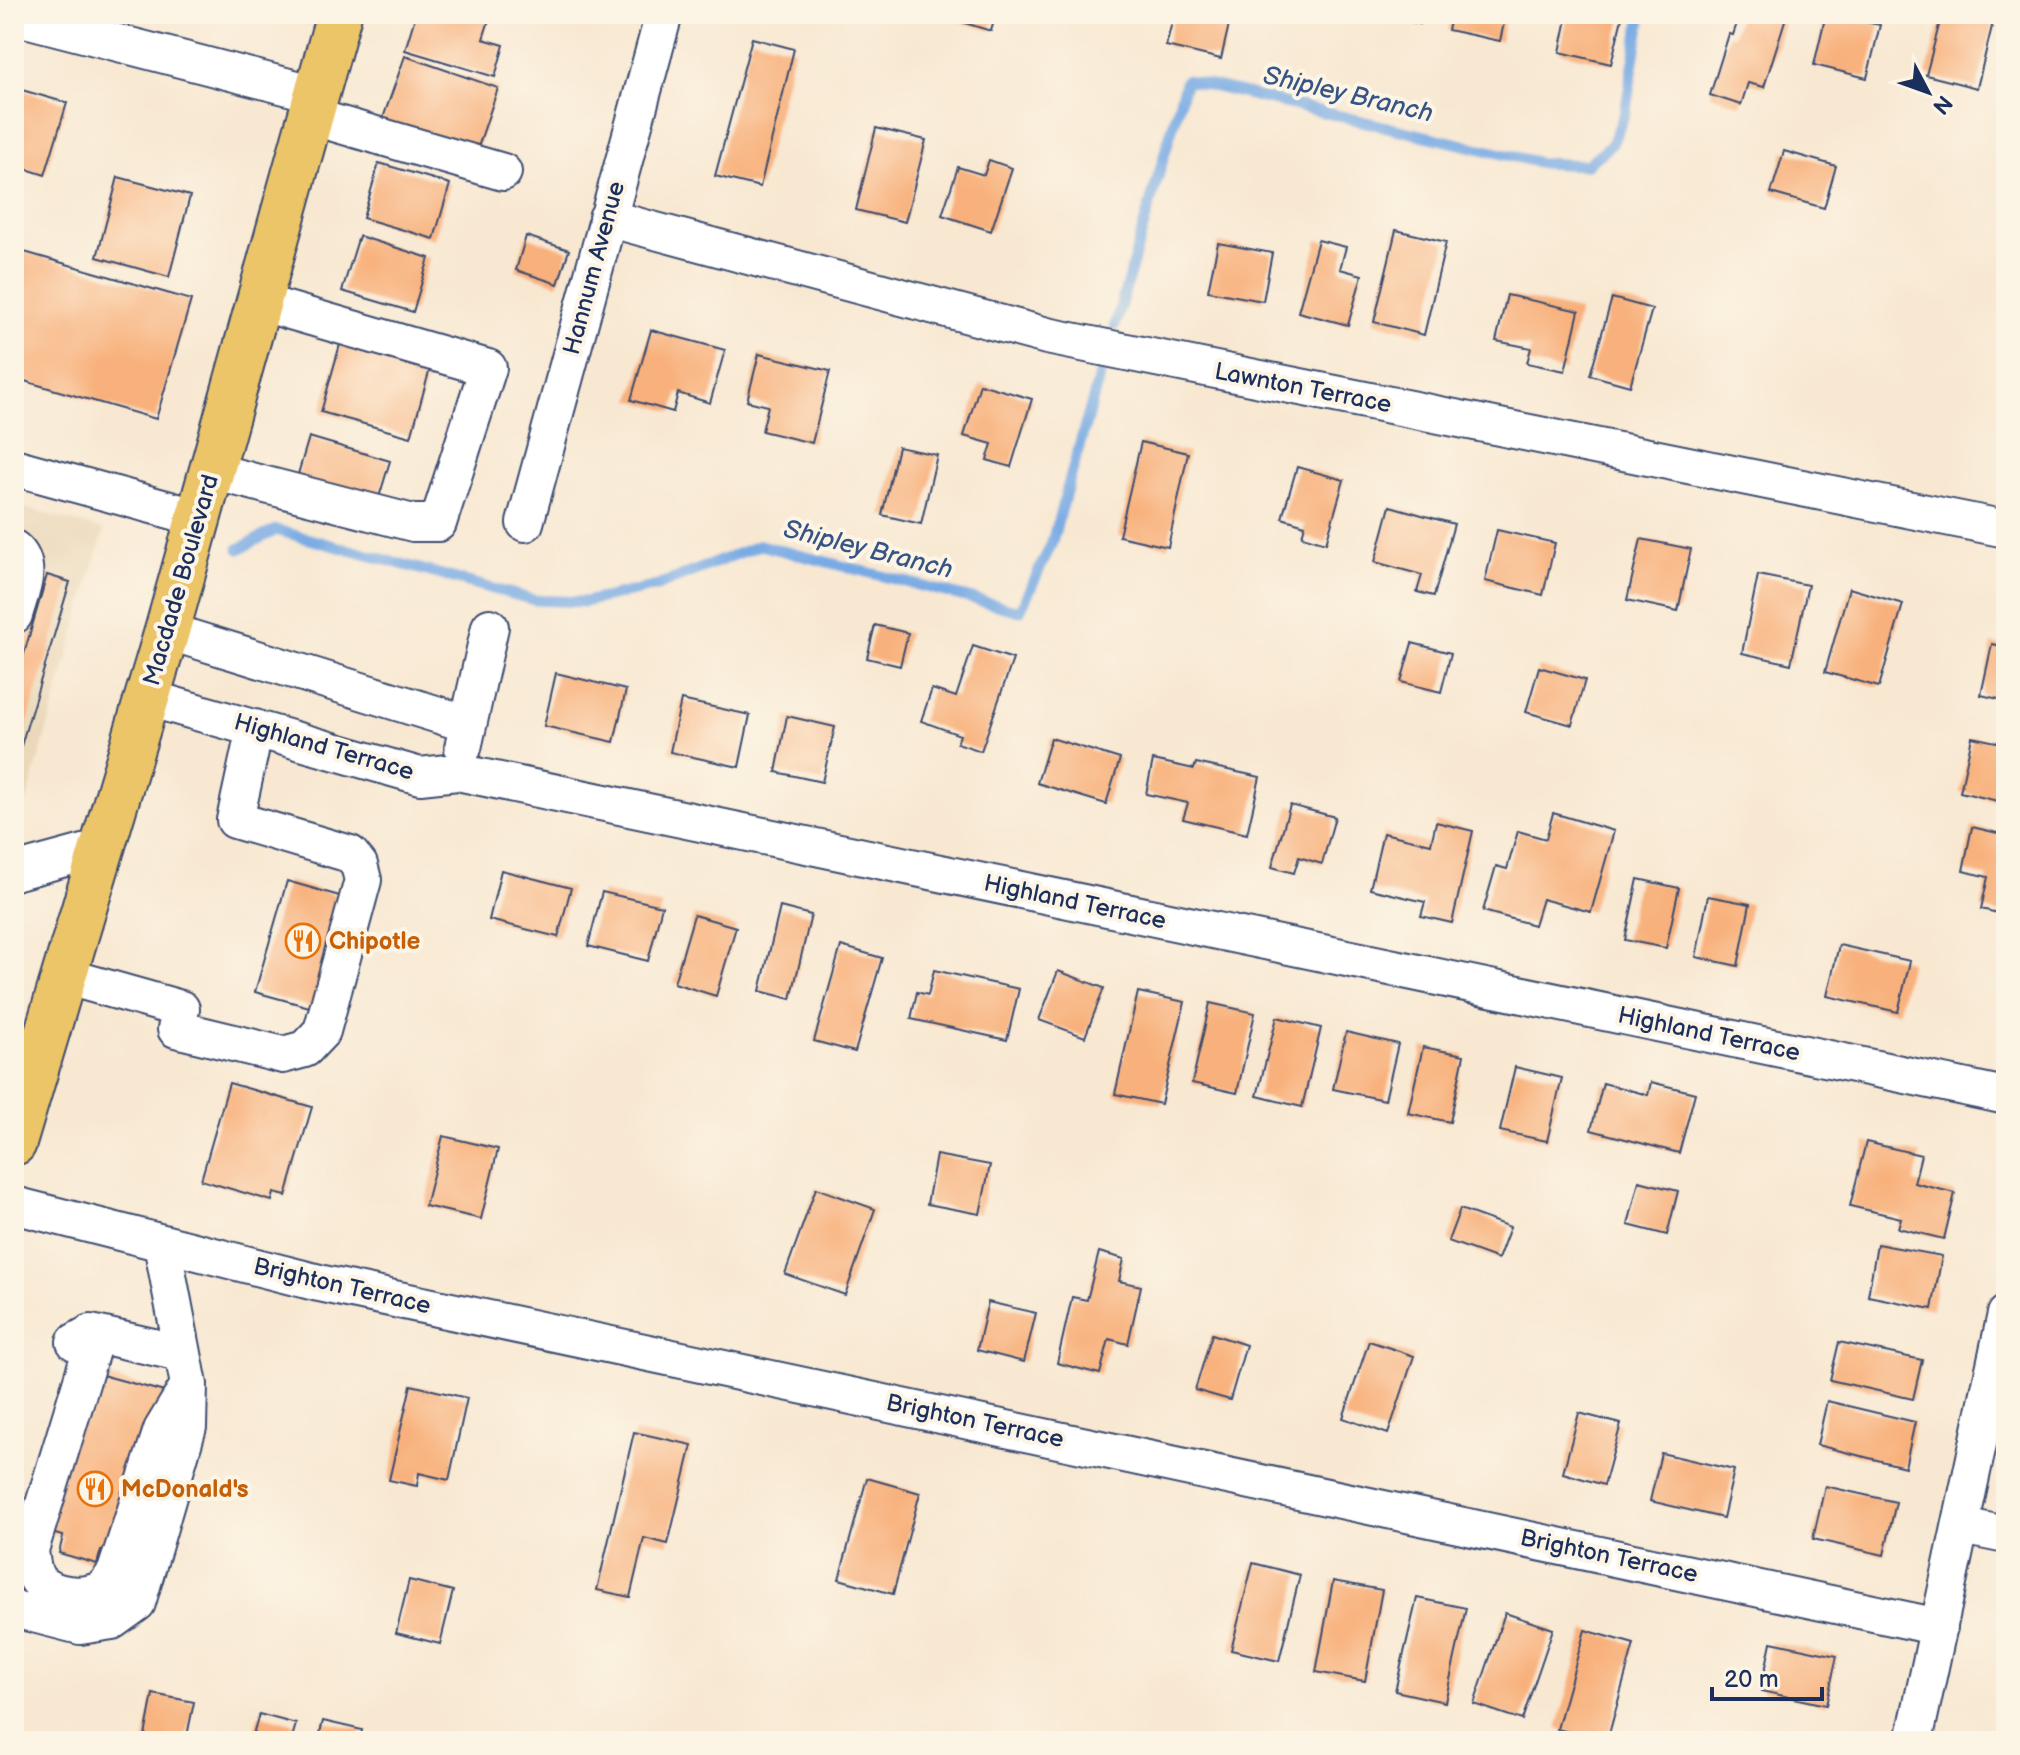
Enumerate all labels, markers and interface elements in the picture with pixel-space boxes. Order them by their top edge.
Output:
north arrow [1888,52,1968,132]
water label: Shipley Branch [1260,60,1436,130]
text: N [1926,89,1958,119]
street label: Hannum Avenue [557,178,631,358]
street label: Lawnton Terrace [1212,357,1394,419]
street label: Macdade Boulevard [137,471,225,689]
water label: Shipley Branch [780,514,956,586]
street label: Highland Terrace [231,707,417,787]
street label: Highland Terrace [981,869,1169,935]
restaurant icon: Chipotle [284,922,322,960]
place label: Chipotle [329,927,421,956]
street label: Highland Terrace [1615,1001,1803,1067]
street label: Brighton Terrace [251,1252,433,1320]
street label: Brighton Terrace [883,1388,1067,1454]
restaurant icon: McDonald's [76,1470,114,1508]
place label: McDonald's [121,1475,249,1504]
street label: Brighton Terrace [1517,1523,1701,1589]
scale bar [1712,1651,1822,1701]
text: 20 m [1724,1665,1779,1694]

